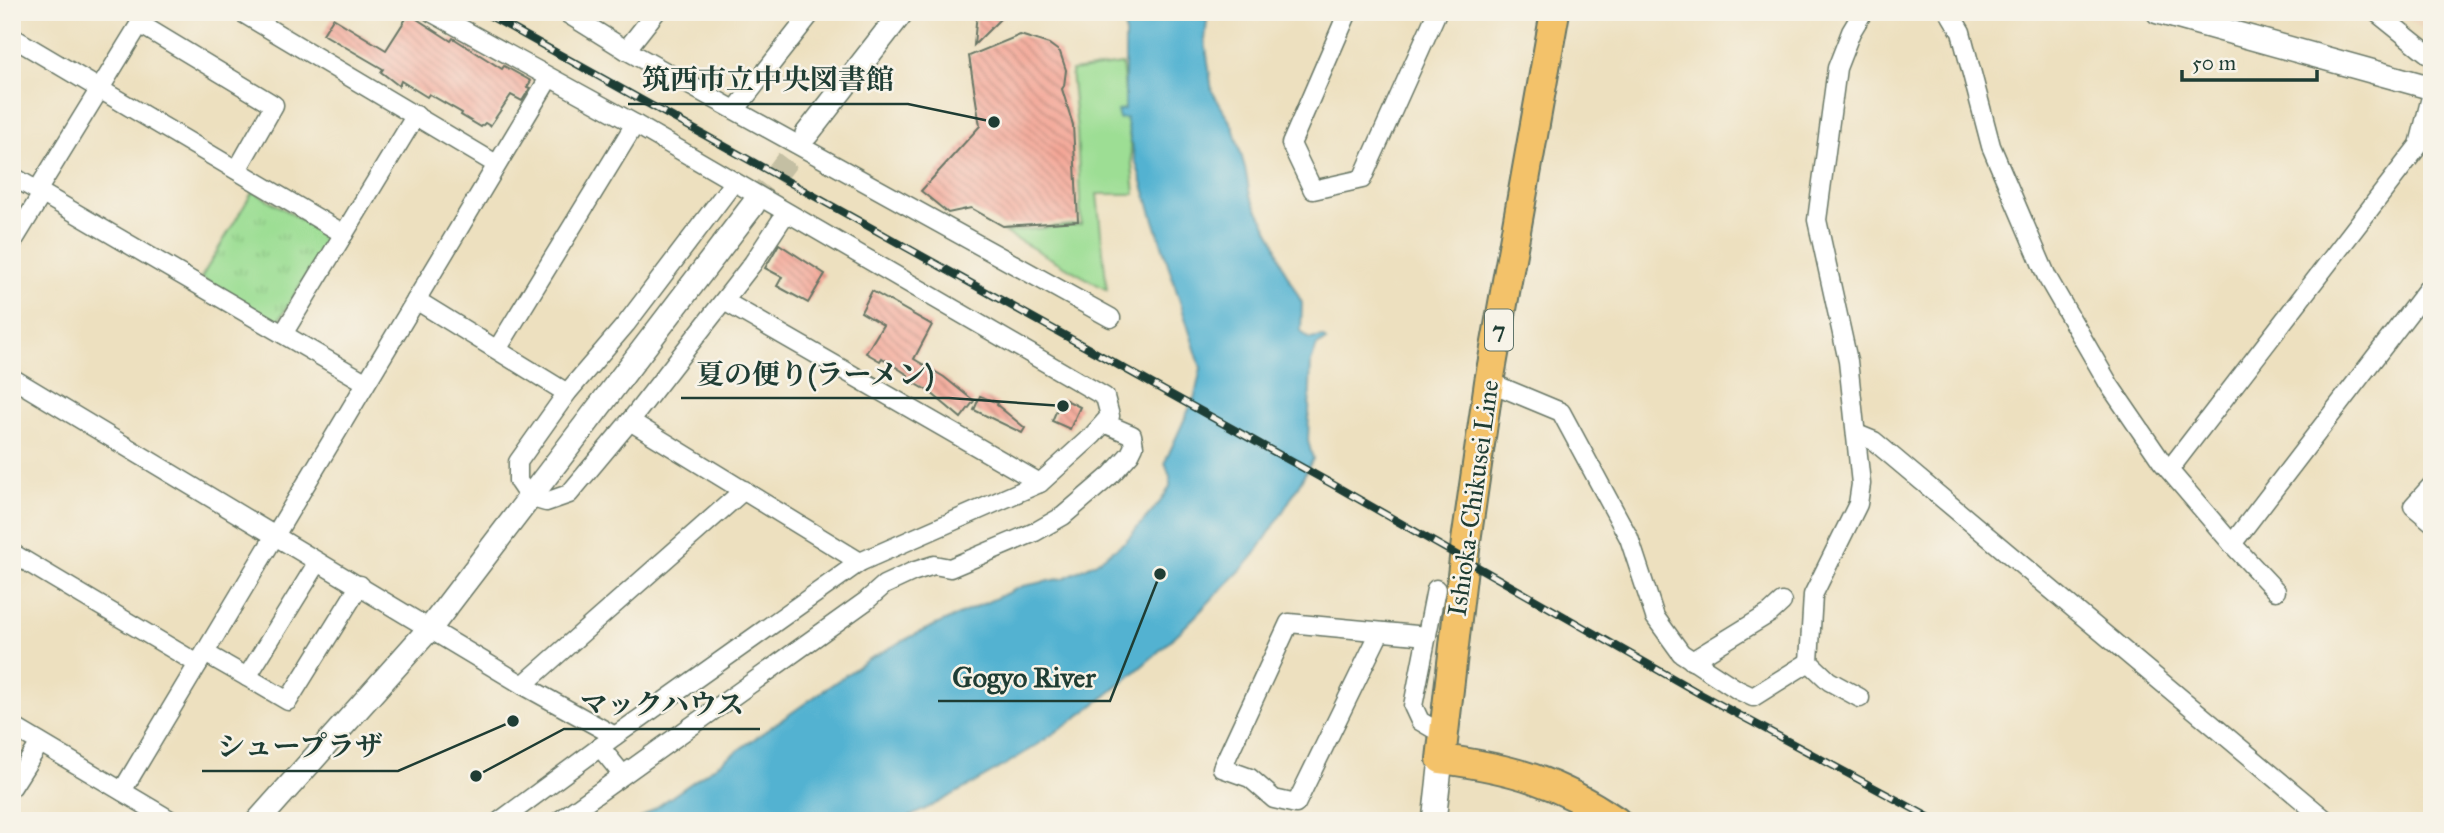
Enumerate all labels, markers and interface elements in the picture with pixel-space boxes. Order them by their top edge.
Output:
scale bar [2182,38,2316,82]
text: 50 m [2192,50,2237,76]
callout: 筑西市立中央図書館 [628,55,908,104]
text: 筑西市立中央図書館 [642,62,894,97]
road number: 7 [1485,310,1513,351]
callout: 夏の便り(ラーメン) [681,349,949,398]
text: 夏の便り(ラーメン) [696,357,934,392]
street label: Ishioka-Chikusei Line [1441,378,1505,618]
callout: Gogyo River [938,652,1110,701]
text: Gogyo River [952,660,1096,695]
callout: マックハウス [564,680,760,729]
text: マックハウス [580,687,744,722]
callout: シュープラザ [202,722,398,771]
text: シュープラザ [217,729,383,764]

